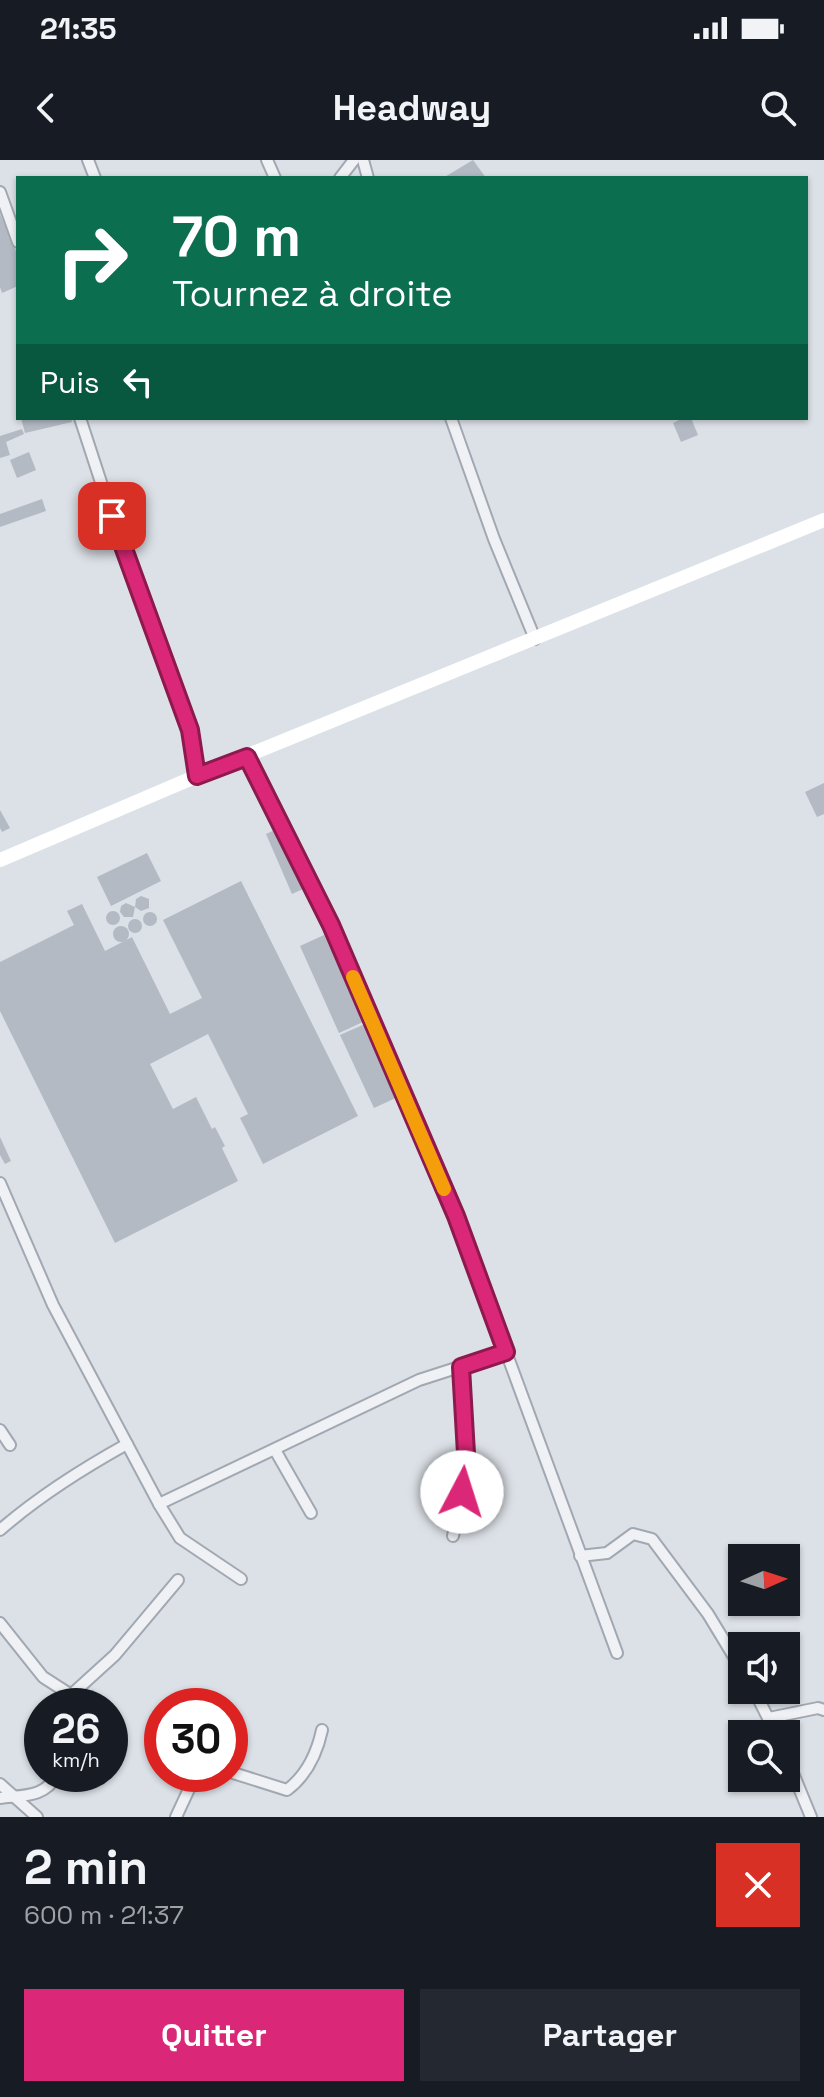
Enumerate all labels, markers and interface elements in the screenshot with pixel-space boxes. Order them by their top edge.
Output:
text: 21:35 [40,9,117,48]
text: Headway [333,85,491,131]
icon: back [24,86,68,130]
icon: search [756,86,800,130]
text: 70 m [172,201,301,272]
icon: right [40,208,144,312]
text: Tournez à droite [172,271,453,317]
icon: left [116,360,160,404]
text: Puis [40,363,100,402]
pin [78,482,146,550]
icon: arrive [90,494,134,538]
position arrow [420,1450,504,1534]
north arrow [728,1544,800,1616]
map controls [728,1544,800,1792]
button: sound [728,1632,800,1704]
speed limit sign: 30 [144,1688,248,1792]
text: 26 [52,1704,100,1755]
button: search [728,1720,800,1792]
text: km/h [52,1747,100,1773]
text: 2 min [24,1837,148,1898]
button: close [716,1843,800,1927]
text: 600 m · 21:37 [24,1898,184,1932]
button: Quitter [24,1989,404,2081]
button: Partager [420,1989,800,2081]

